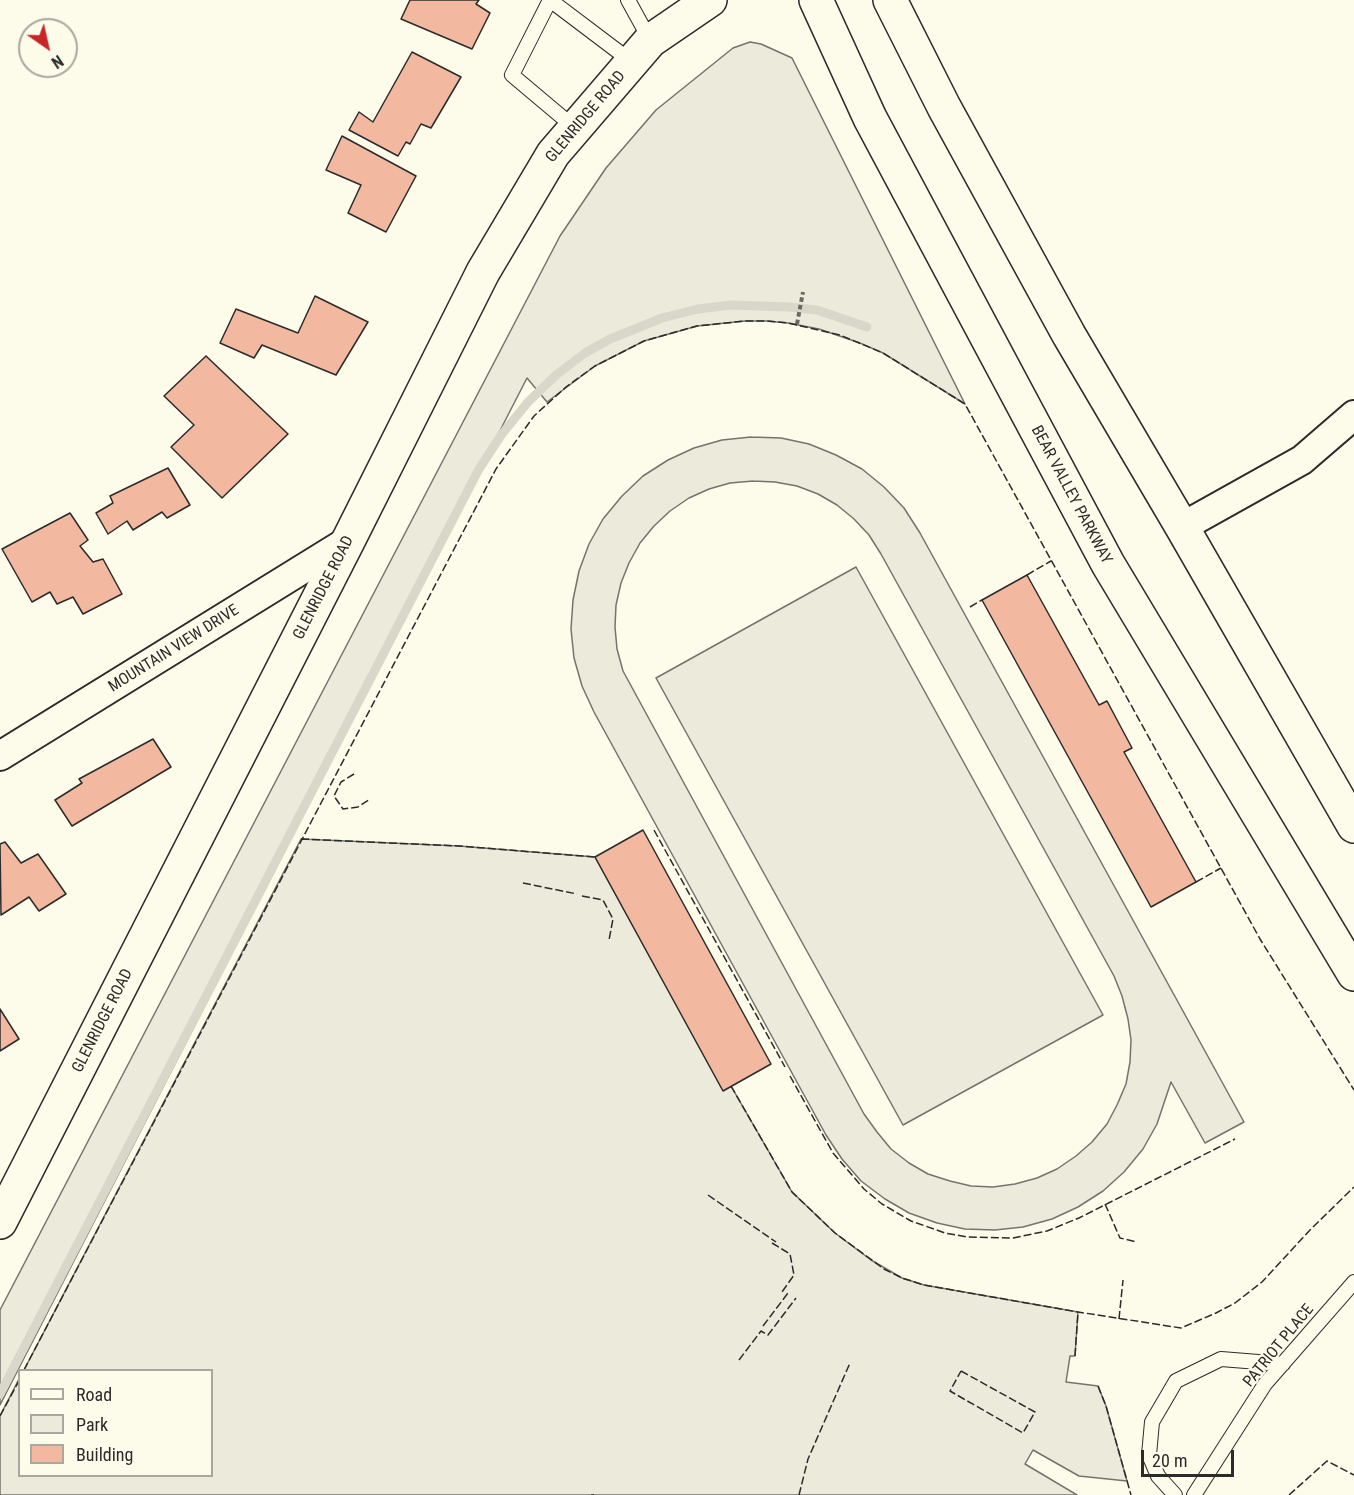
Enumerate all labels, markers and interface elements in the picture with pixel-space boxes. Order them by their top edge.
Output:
north arrow [18,18,78,78]
text: N [48,51,67,72]
street label: GLENRIDGE ROAD [542,67,630,167]
street label: BEAR VALLEY PARKWAY [1026,423,1116,567]
street label: GLENRIDGE ROAD [290,533,358,643]
street label: MOUNTAIN VIEW DRIVE [105,601,243,697]
street label: GLENRIDGE ROAD [69,966,137,1076]
street label: PATRIOT PLACE [1240,1301,1318,1391]
legend [18,1369,213,1477]
text: Road [76,1384,112,1405]
text: Park [76,1414,108,1435]
scale bar [1144,1438,1237,1476]
text: Building [76,1444,133,1465]
text: 20 m [1152,1450,1187,1471]

